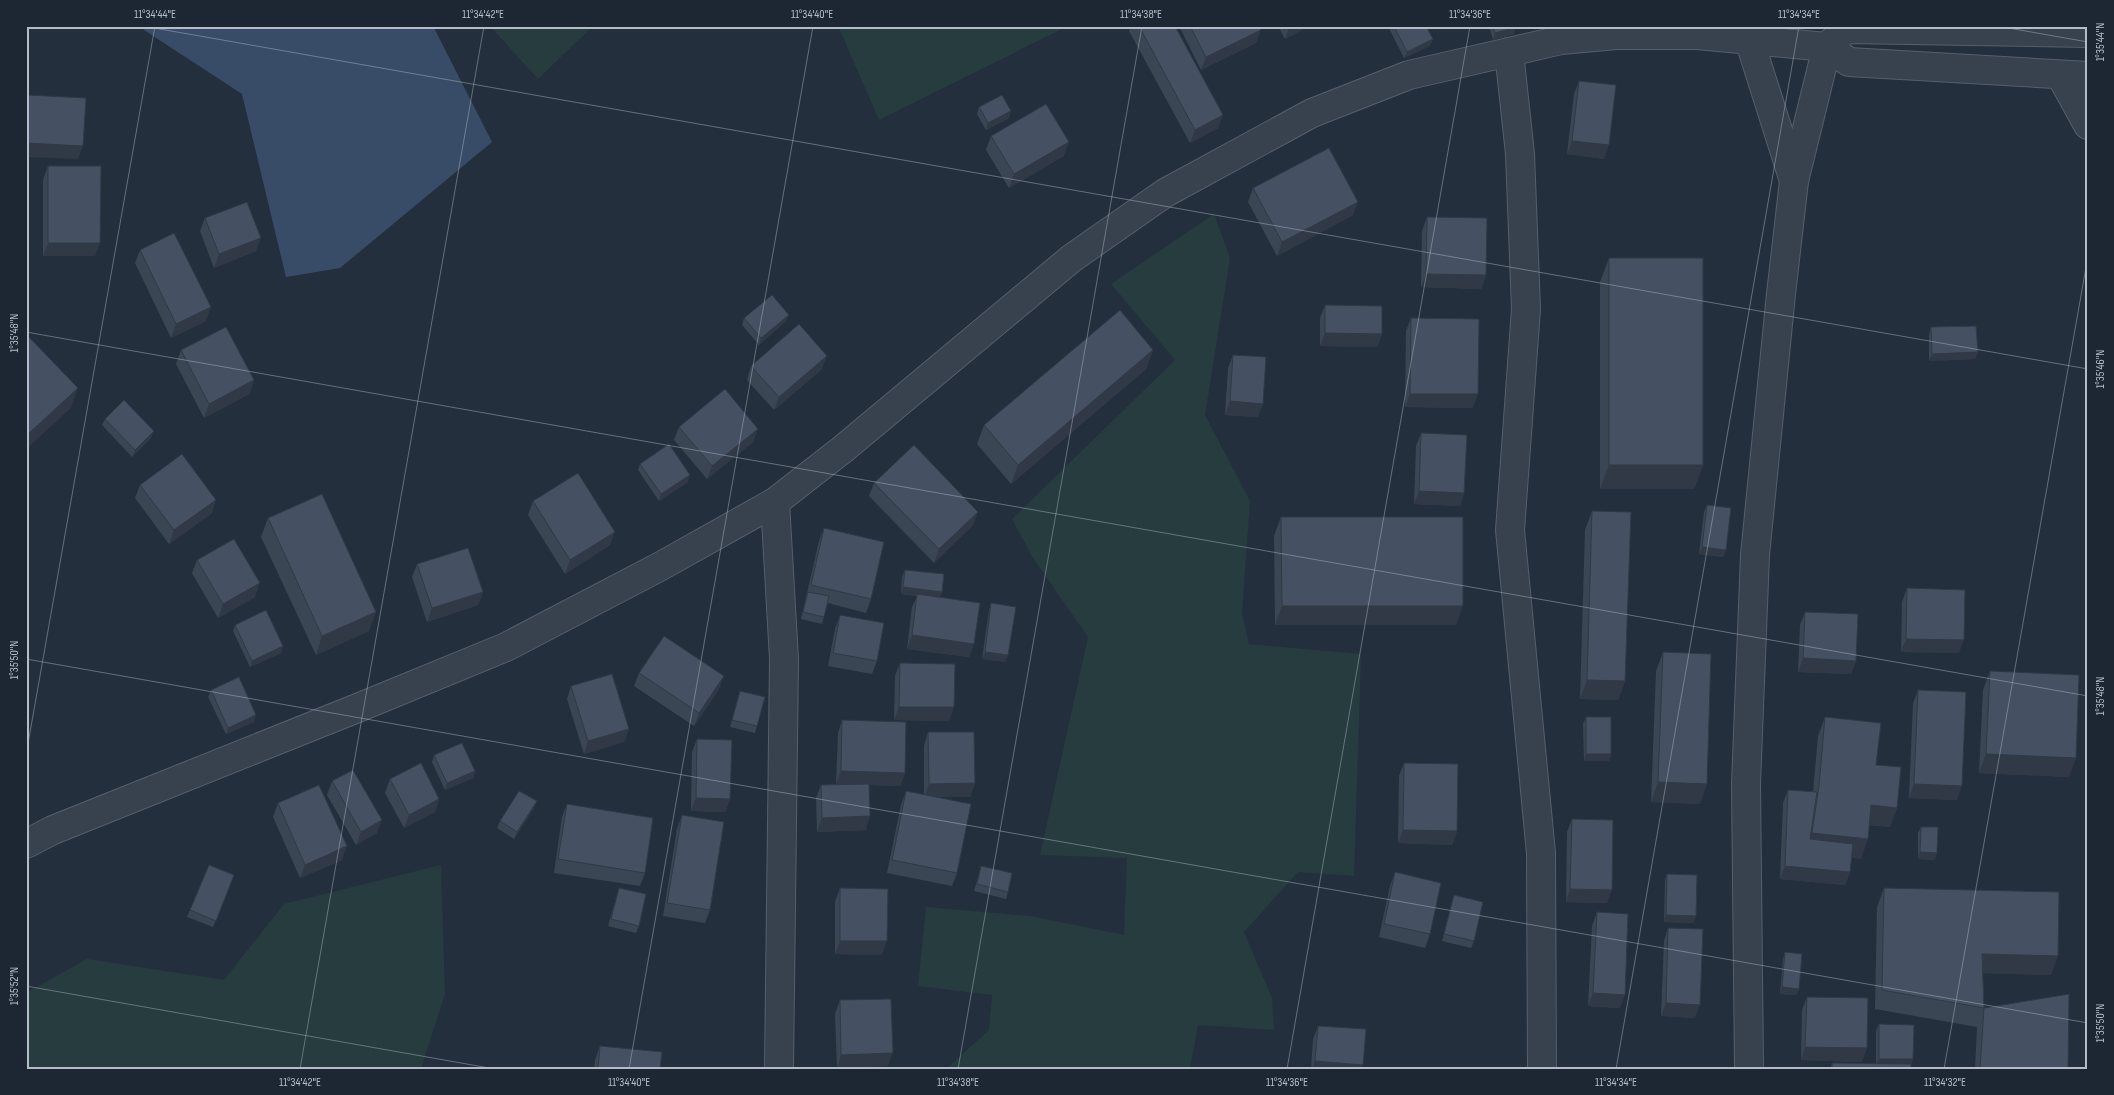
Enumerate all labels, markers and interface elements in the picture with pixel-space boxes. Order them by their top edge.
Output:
text: 11°34'44"E [134,7,176,22]
text: 11°34'42"E [462,7,504,22]
text: 11°34'40"E [791,7,833,22]
text: 11°34'38"E [1120,7,1162,22]
text: 11°34'36"E [1449,7,1491,22]
text: 11°34'34"E [1778,7,1820,22]
text: 1°35'44"N [2093,23,2108,61]
text: 1°35'48"N [7,314,22,352]
text: 1°35'46"N [2093,350,2108,388]
text: 1°35'50"N [7,641,22,679]
text: 1°35'48"N [2093,677,2108,715]
text: 1°35'52"N [7,967,22,1005]
text: 1°35'50"N [2093,1004,2108,1042]
text: 11°34'42"E [279,1075,321,1090]
text: 11°34'40"E [608,1075,650,1090]
text: 11°34'38"E [937,1075,979,1090]
text: 11°34'36"E [1266,1075,1308,1090]
text: 11°34'34"E [1595,1075,1637,1090]
text: 11°34'32"E [1924,1075,1966,1090]

